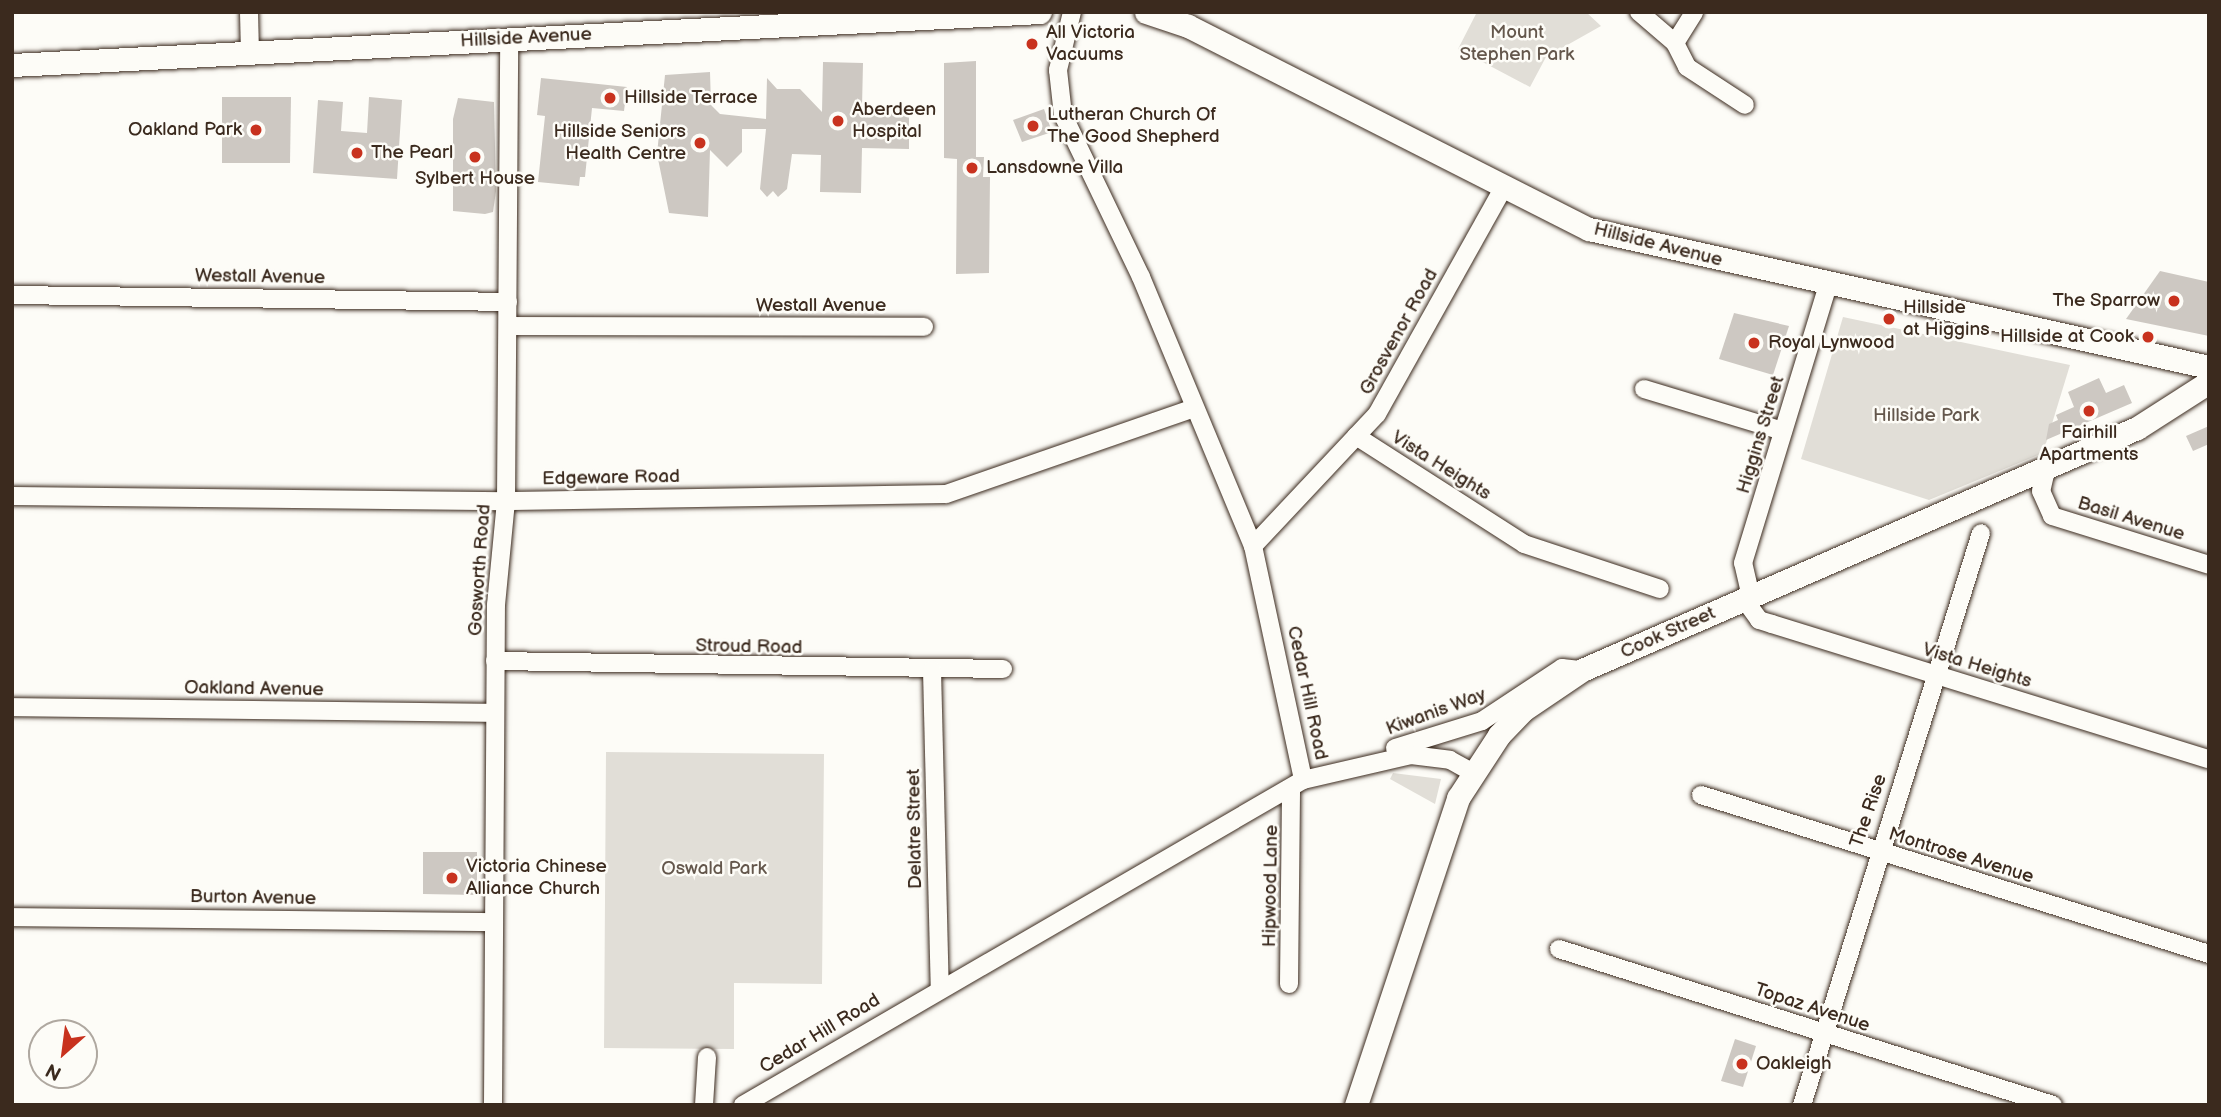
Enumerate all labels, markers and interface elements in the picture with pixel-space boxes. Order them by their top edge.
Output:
place label: All Victoria Vacuums [1046,22,1136,66]
park label: Mount Stephen Park [1460,22,1574,66]
street label: Hillside Avenue [460,23,592,53]
marker: All Victoria Vacuums [1024,36,1040,52]
place label: Hillside Terrace [624,87,758,109]
marker: Hillside Terrace [602,90,618,106]
place label: Aberdeen Hospital [852,99,936,143]
place label: Lutheran Church Of The Good Shepherd [1047,104,1220,148]
marker: Aberdeen Hospital [830,113,846,129]
marker: Lutheran Church Of The Good Shepherd [1025,118,1041,134]
place label: Oakland Park [128,119,242,141]
place label: Hillside Seniors Health Centre [553,121,686,165]
marker: Oakland Park [248,122,264,138]
marker: Hillside Seniors Health Centre [692,135,708,151]
place label: The Pearl [371,142,453,164]
marker: The Pearl [349,145,365,161]
marker: Sylbert House [467,149,483,165]
place label: Lansdowne Villa [986,157,1124,179]
marker: Lansdowne Villa [964,160,980,176]
place label: Sylbert House [415,168,535,190]
street label: Hillside Avenue [1591,218,1725,272]
street label: Westall Avenue [195,264,325,290]
street label: Grosvenor Road [1355,265,1443,399]
place label: The Sparrow [2052,290,2160,312]
marker: The Sparrow [2166,293,2182,309]
street label: Westall Avenue [756,295,886,317]
place label: Hillside at Higgins [1903,297,1990,341]
marker: Hillside at Higgins [1881,311,1897,327]
place label: Hillside at Cook [2000,326,2134,348]
marker: Hillside at Cook [2140,329,2156,345]
place label: Royal Lynwood [1768,332,1895,354]
marker: Royal Lynwood [1746,335,1762,351]
street label: Higgins Street [1732,373,1790,497]
marker: Fairhill Apartments [2081,403,2097,419]
park label: Hillside Park [1873,405,1979,427]
place label: Fairhill Apartments [2039,422,2139,466]
street label: Vista Heights [1387,426,1495,506]
street label: Edgeware Road [542,465,680,491]
street label: Basil Avenue [2075,492,2187,546]
street label: Gosworth Road [464,503,496,637]
street label: Cook Street [1617,602,1719,664]
street label: Cedar Hill Road [1282,624,1332,762]
street label: Stroud Road [695,635,803,659]
street label: Vista Heights [1920,639,2034,693]
street label: Oakland Avenue [184,676,324,702]
street label: Kiwanis Way [1383,683,1489,741]
street label: Delatre Street [903,769,927,889]
street label: The Rise [1846,771,1892,851]
street label: Montrose Avenue [1886,823,2036,889]
street label: Hipwood Lane [1259,825,1283,947]
place label: Victoria Chinese Alliance Church [466,856,607,900]
park label: Oswald Park [661,858,767,880]
marker: Victoria Chinese Alliance Church [444,870,460,886]
street label: Burton Avenue [190,885,316,911]
street label: Topaz Avenue [1751,979,1873,1037]
street label: Cedar Hill Road [756,989,884,1079]
north arrow [28,1019,98,1089]
place label: Oakleigh [1756,1053,1832,1075]
marker: Oakleigh [1734,1056,1750,1072]
text: N [42,1058,66,1085]

